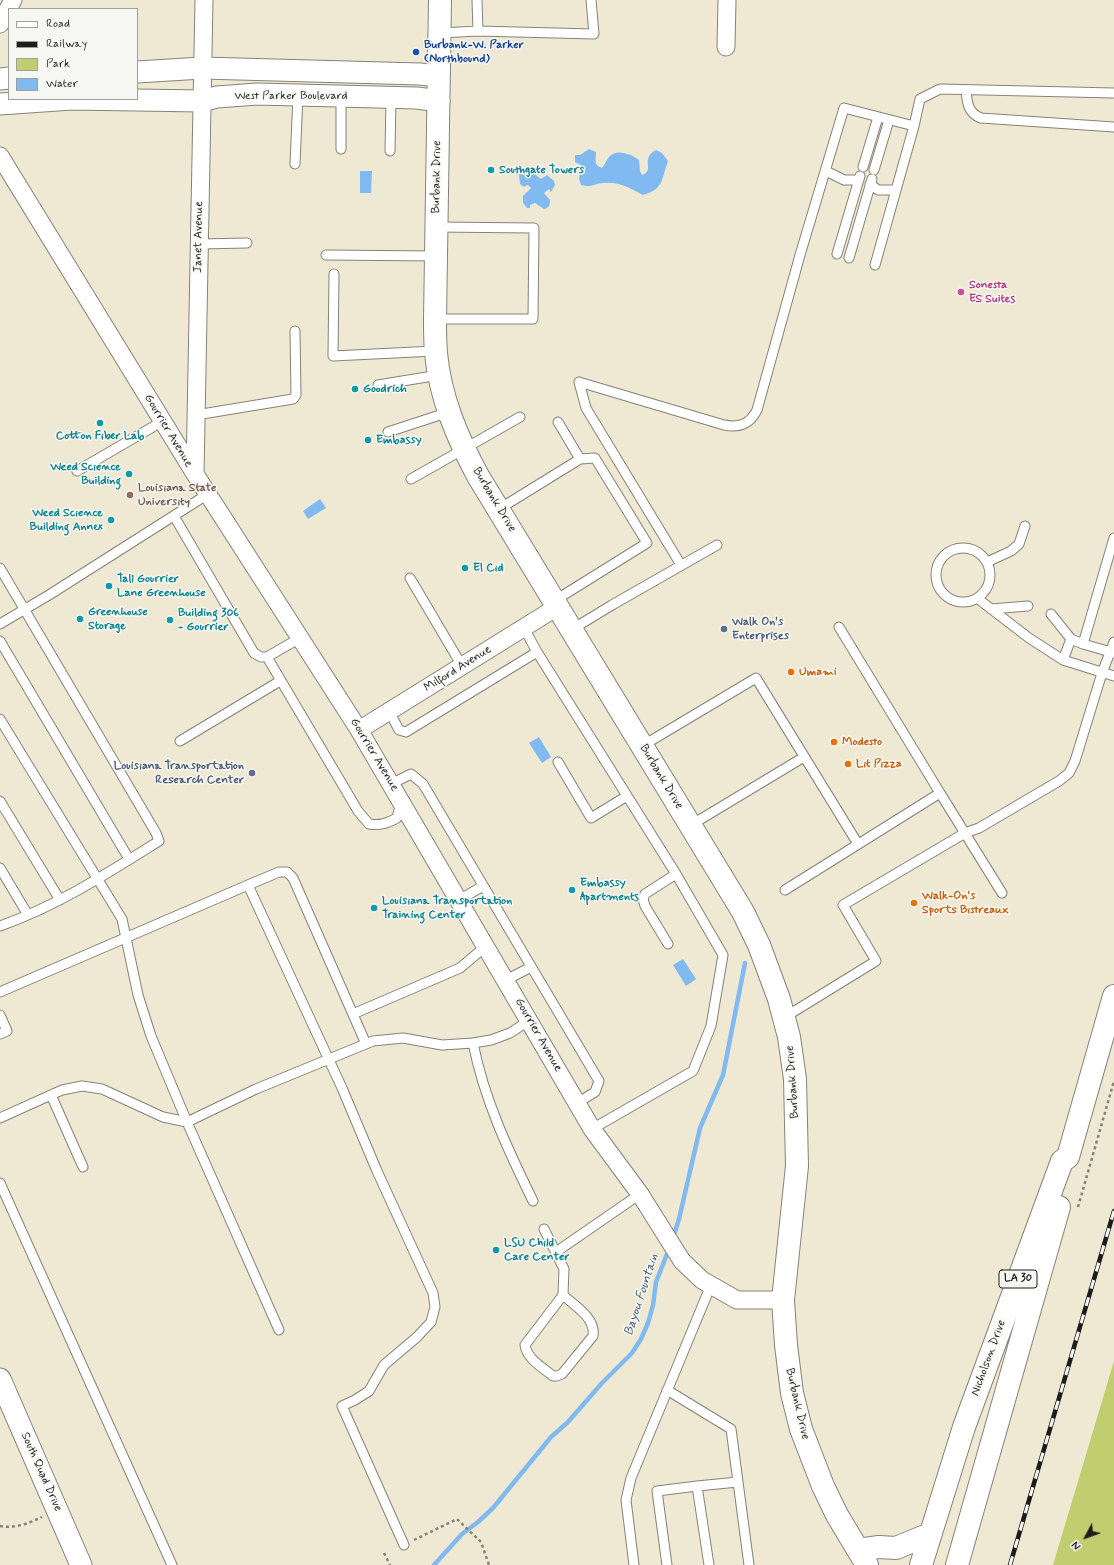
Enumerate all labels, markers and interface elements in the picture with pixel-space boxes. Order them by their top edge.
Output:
legend [8,8,138,100]
text: Road [46,16,70,32]
text: Railway [46,36,87,52]
place label: Burbank-W. Parker (Northbound) [424,38,524,66]
marker: Burbank-W. Parker (Northbound) [411,47,421,57]
text: Park [46,56,70,72]
text: Water [46,76,78,92]
street label: West Parker Boulevard [234,89,348,103]
street label: Burbank Drive [429,140,445,214]
place label: Southgate Towers [499,163,584,177]
marker: Southgate Towers [486,165,496,175]
street label: Janet Avenue [191,201,207,273]
place label: Sonesta ES Suites [969,278,1015,306]
marker: Sonesta ES Suites [956,287,966,297]
place label: Goodrich [363,382,407,396]
marker: Goodrich [350,384,360,394]
street label: Gourrier Avenue [141,392,195,470]
marker: Cotton Fiber Lab [95,418,105,428]
place label: Cotton Fiber Lab [56,429,144,443]
place label: Embassy [376,433,422,447]
marker: Embassy [363,435,373,445]
place label: Weed Science Building [50,460,121,488]
street label: Burbank Drive [469,465,519,535]
marker: Weed Science Building [124,469,134,479]
place label: Louisiana State University [138,481,216,509]
marker: Louisiana State University [125,490,135,500]
place label: Weed Science Building Annex [30,506,103,534]
marker: Weed Science Building Annex [106,515,116,525]
place label: El Cid [473,561,504,575]
marker: El Cid [460,563,470,573]
place label: Tall Gourrier Lane Greenhouse [117,572,206,600]
marker: Tall Gourrier Lane Greenhouse [104,581,114,591]
place label: Greenhouse Storage [88,605,148,633]
place label: Building 306 - Gourrier [178,606,239,634]
marker: Greenhouse Storage [75,614,85,624]
marker: Building 306 - Gourrier [165,615,175,625]
place label: Walk On's Enterprises [732,615,789,643]
marker: Walk On's Enterprises [719,624,729,634]
street label: Milford Avenue [422,643,494,695]
place label: Umami [799,665,836,679]
marker: Umami [786,667,796,677]
street label: Gourrier Avenue [347,716,401,794]
place label: Modesto [842,735,882,749]
marker: Modesto [829,737,839,747]
street label: Burbank Drive [636,742,686,812]
place label: Lit Pizza [856,757,902,771]
place label: Louisiana Transportation Research Center [114,759,244,787]
marker: Lit Pizza [843,759,853,769]
marker: Louisiana Transportation Research Center [247,768,257,778]
place label: Embassy Apartments [580,876,639,904]
marker: Embassy Apartments [567,885,577,895]
place label: Walk-On's Sports Bistreaux [922,889,1009,917]
place label: Louisiana Transportation Training Center [382,894,512,922]
marker: Walk-On's Sports Bistreaux [909,898,919,908]
marker: Louisiana Transportation Training Center [369,903,379,913]
street label: Gourrier Avenue [511,996,565,1074]
street label: Burbank Drive [783,1045,803,1119]
place label: LSU Child Care Center [504,1236,570,1264]
marker: LSU Child Care Center [491,1245,501,1255]
water label: Bayou Fountain [621,1252,663,1338]
road number: LA 30 [999,1270,1037,1288]
street label: Nicholson Drive [969,1318,1009,1398]
street label: Burbank Drive [782,1367,812,1441]
street label: South Quad Drive [17,1430,65,1514]
north arrow [1066,1517,1106,1557]
text: N [1069,1538,1085,1552]

